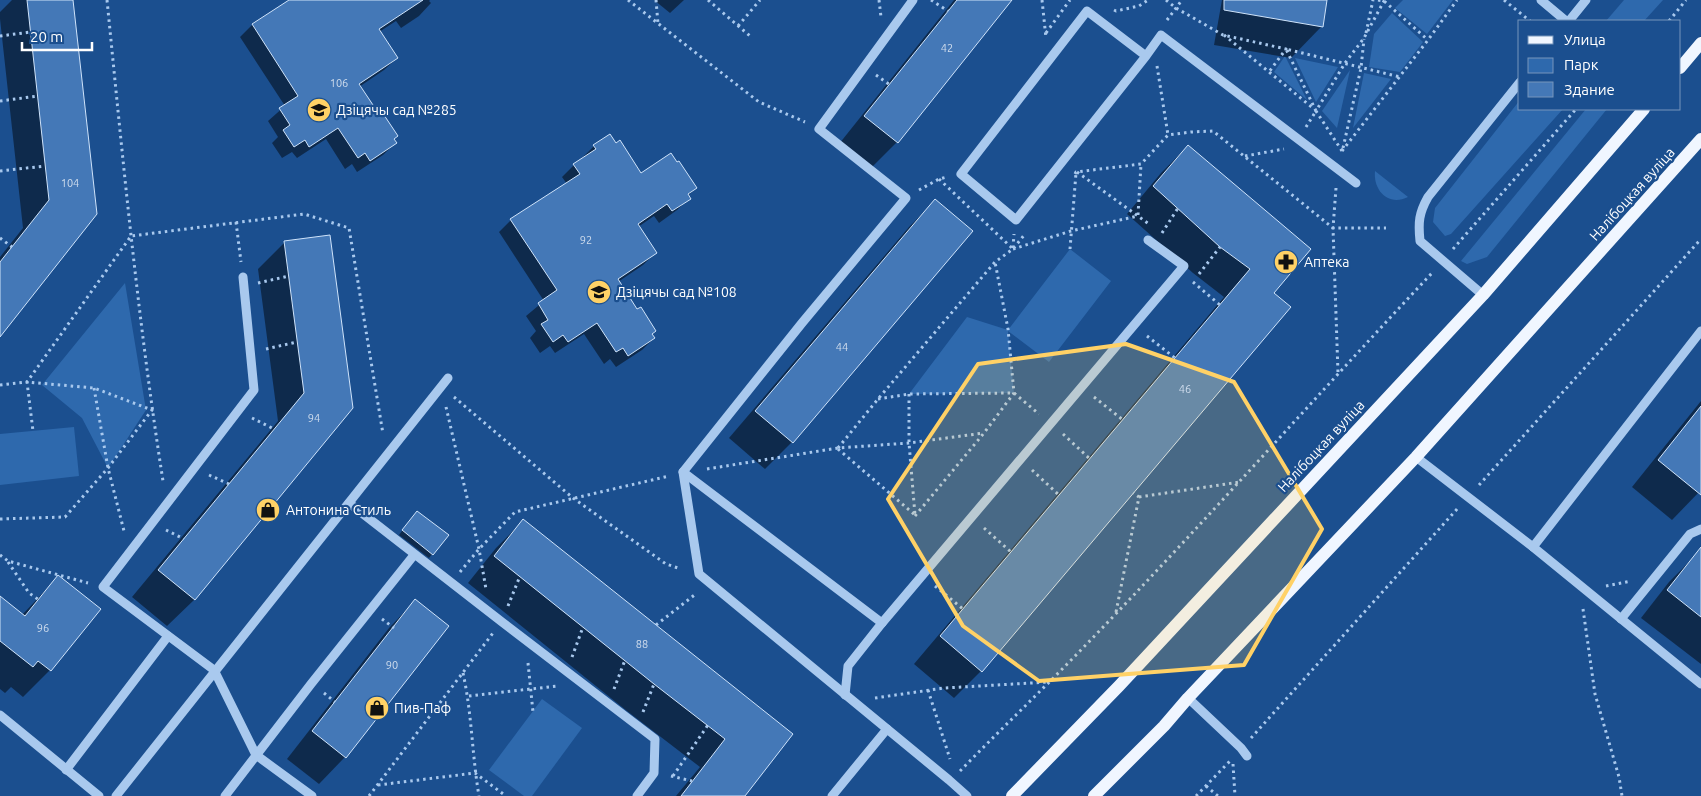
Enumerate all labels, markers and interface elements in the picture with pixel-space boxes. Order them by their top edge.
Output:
scale bar [22,20,92,52]
legend [1518,20,1681,110]
text: 20 m [30,28,63,45]
text: Улица [1564,31,1606,48]
house number: 42 [941,42,953,54]
text: Парк [1564,56,1599,73]
house number: 106 [330,77,348,89]
text: Здание [1564,81,1615,98]
school or university icon: Дзіцячы сад №285 [306,97,332,123]
place label: Дзіцячы сад №285 [336,102,457,118]
street label: Налібоцкая вуліца [1586,144,1678,244]
house number: 104 [61,177,79,189]
house number: 92 [580,234,592,246]
pharmacy icon: Аптека [1273,249,1299,275]
place label: Аптека [1304,254,1349,270]
school or university icon: Дзіцячы сад №108 [586,279,612,305]
place label: Дзіцячы сад №108 [616,284,737,300]
house number: 44 [836,341,848,353]
house number: 46 [1179,383,1191,395]
street label: Налібоцкая вуліца [1274,397,1368,495]
house number: 94 [308,412,320,424]
shop icon: Антонина Стиль [255,497,281,523]
place label: Антонина Стиль [286,502,391,518]
house number: 96 [37,622,49,634]
house number: 88 [636,638,648,650]
house number: 90 [386,659,398,671]
shop icon: Пив-Паф [364,695,390,721]
place label: Пив-Паф [394,700,451,716]

